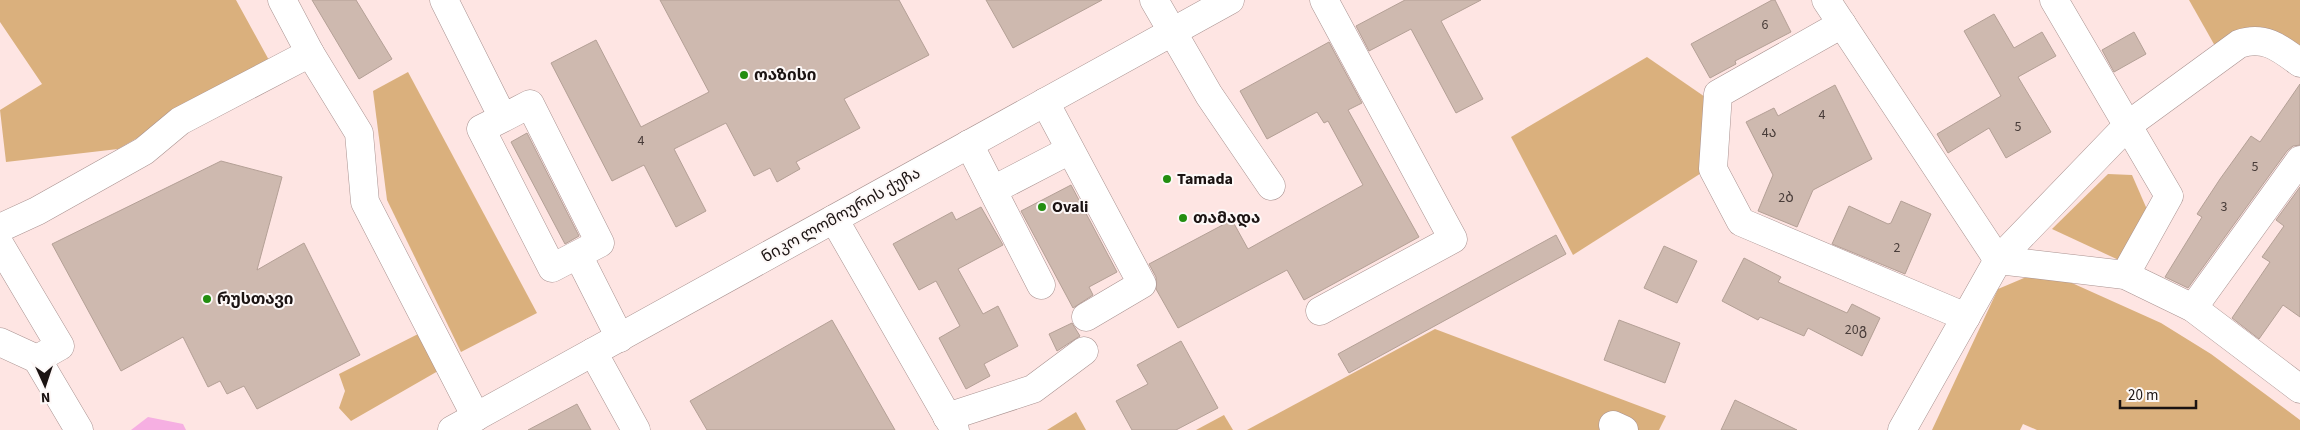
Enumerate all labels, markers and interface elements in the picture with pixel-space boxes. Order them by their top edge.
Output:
house number: 6 [1762,15,1769,35]
place label: ოაზისი [754,64,816,86]
marker: ოაზისი [738,69,750,81]
house number: 4 [1819,105,1826,125]
house number: 5 [2015,117,2022,137]
house number: 4ა [1762,123,1776,143]
house number: 4 [638,131,645,151]
house number: 5 [2252,157,2259,177]
street label: ნიკო ლომოურის ქუჩა [758,162,924,268]
place label: Tamada [1177,168,1233,190]
marker: Tamada [1161,173,1173,185]
house number: 2ბ [1778,188,1794,208]
place label: Ovali [1052,196,1088,218]
house number: 3 [2221,197,2228,217]
marker: Ovali [1036,201,1048,213]
place label: თამადა [1193,207,1260,229]
marker: თამადა [1177,212,1189,224]
house number: 2 [1894,238,1901,258]
place label: რუსთავი [217,288,294,310]
marker: რუსთავი [201,293,213,305]
house number: 20გ [1845,320,1867,340]
north arrow [20,360,70,410]
scale bar [2120,378,2196,410]
text: 20 m [2128,385,2158,406]
text: N [40,387,51,407]

